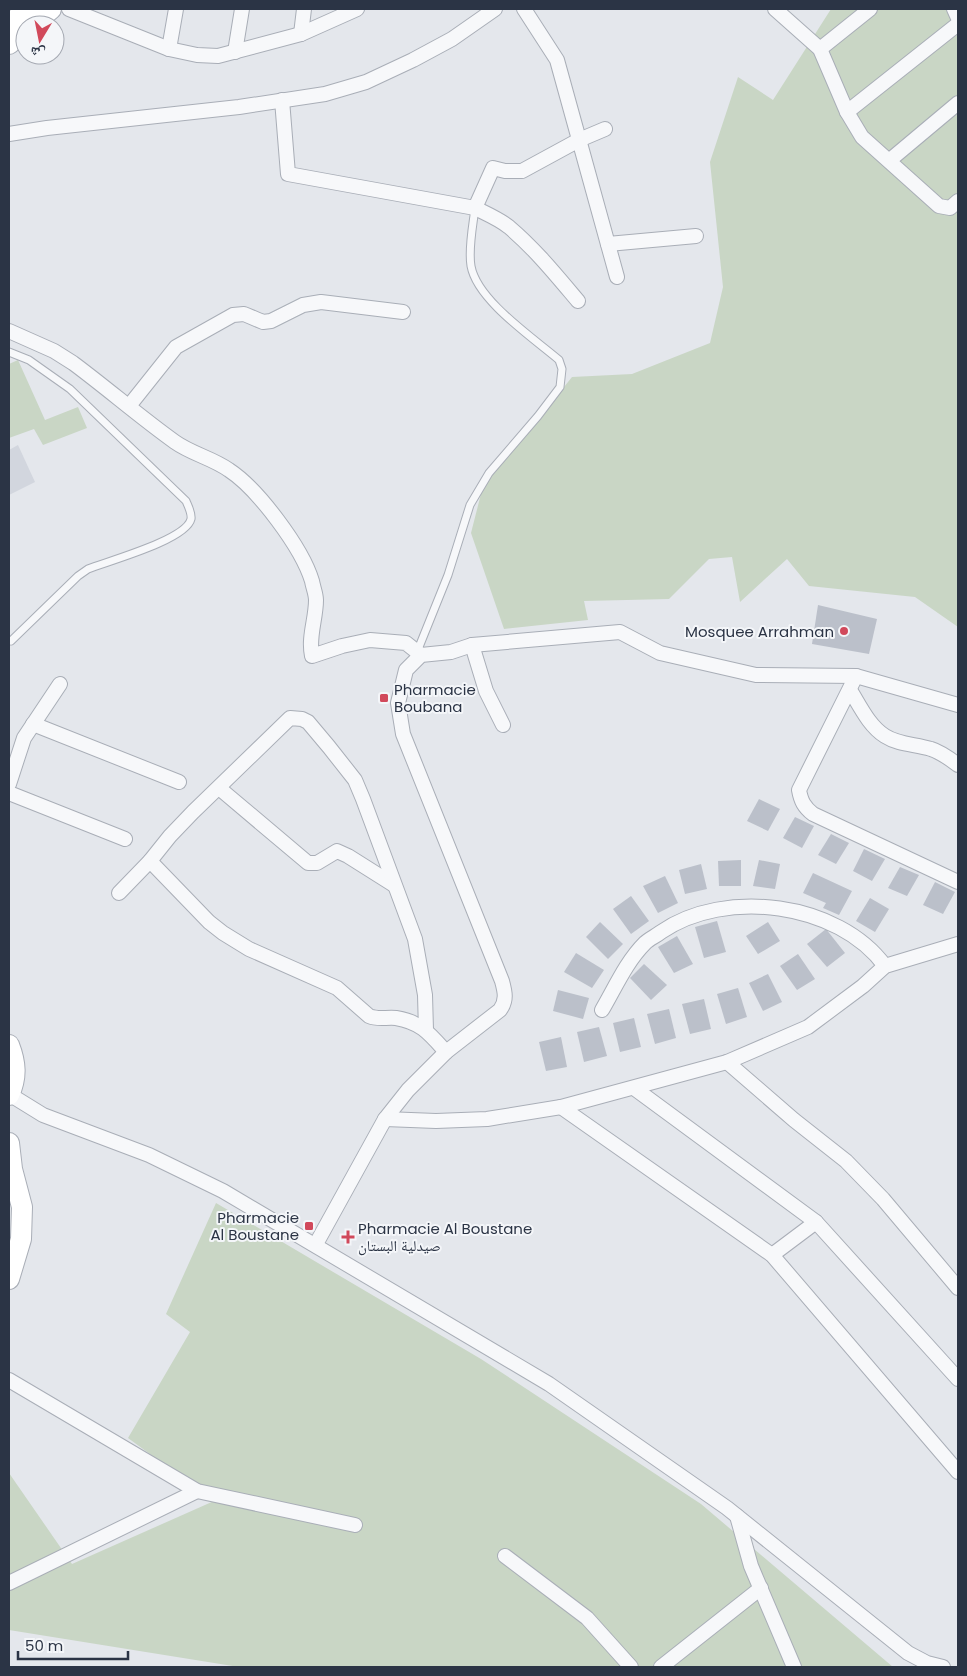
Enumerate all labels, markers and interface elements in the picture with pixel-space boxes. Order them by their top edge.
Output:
north arrow [15,15,65,65]
text: ش [29,42,47,64]
place label: Mosquee Arrahman [685,621,834,642]
marker: Mosquee Arrahman [838,625,850,637]
place label: Pharmacie Boubana [394,679,476,717]
marker: Pharmacie Boubana [378,692,390,704]
place label: Pharmacie Al Boustane [210,1207,299,1245]
place label: Pharmacie Al Boustane صيدلية البستان [358,1218,532,1256]
marker: Pharmacie Al Boustane [303,1220,315,1232]
marker: Pharmacie Al Boustane صيدلية البستان [342,1231,354,1243]
scale bar [18,1628,128,1660]
text: 50 m [25,1635,63,1656]

